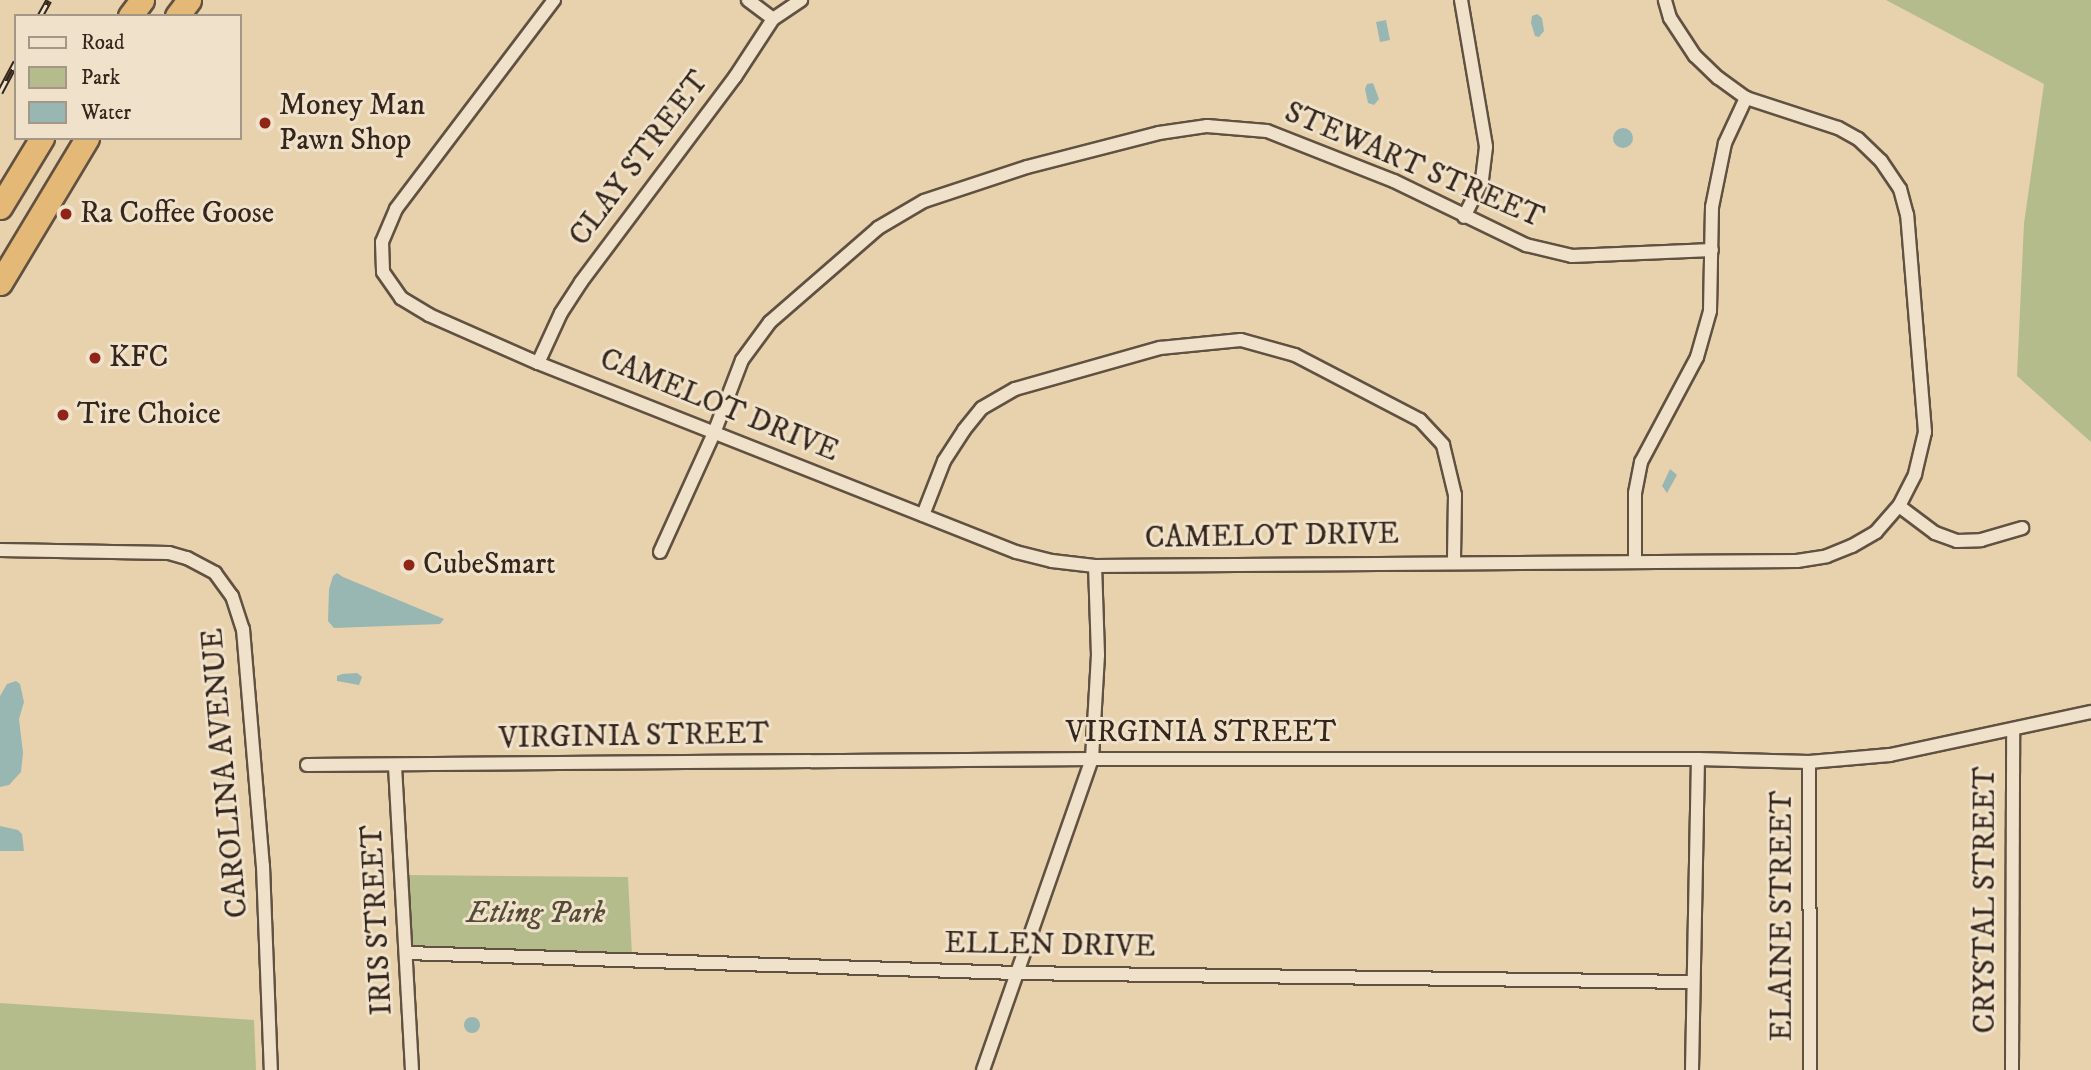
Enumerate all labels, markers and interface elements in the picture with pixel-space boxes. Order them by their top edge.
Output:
legend [14,14,242,140]
text: Road [81,30,125,56]
street label: CLAY STREET [563,64,717,254]
text: Park [81,65,120,91]
place label: Money Man Pawn Shop [279,88,425,158]
street label: STEWART STREET [1279,95,1549,237]
text: Water [81,100,131,126]
marker: Money Man Pawn Shop [257,115,273,131]
place label: Ra Coffee Goose [80,196,274,232]
marker: Ra Coffee Goose [58,206,74,222]
place label: KFC [109,340,168,376]
street label: CAMELOT DRIVE [594,342,844,470]
marker: KFC [87,350,103,366]
place label: Tire Choice [77,397,221,433]
marker: Tire Choice [55,407,71,423]
street label: CAMELOT DRIVE [1145,517,1399,557]
place label: CubeSmart [423,547,556,583]
marker: CubeSmart [401,557,417,573]
street label: CAROLINA AVENUE [195,627,257,919]
street label: VIRGINIA STREET [1066,715,1336,751]
street label: VIRGINIA STREET [498,717,770,757]
street label: CRYSTAL STREET [1968,767,2004,1033]
street label: ELAINE STREET [1765,791,1801,1041]
street label: IRIS STREET [355,824,401,1016]
park label: Etling Park [467,896,605,932]
street label: ELLEN DRIVE [944,926,1156,966]

